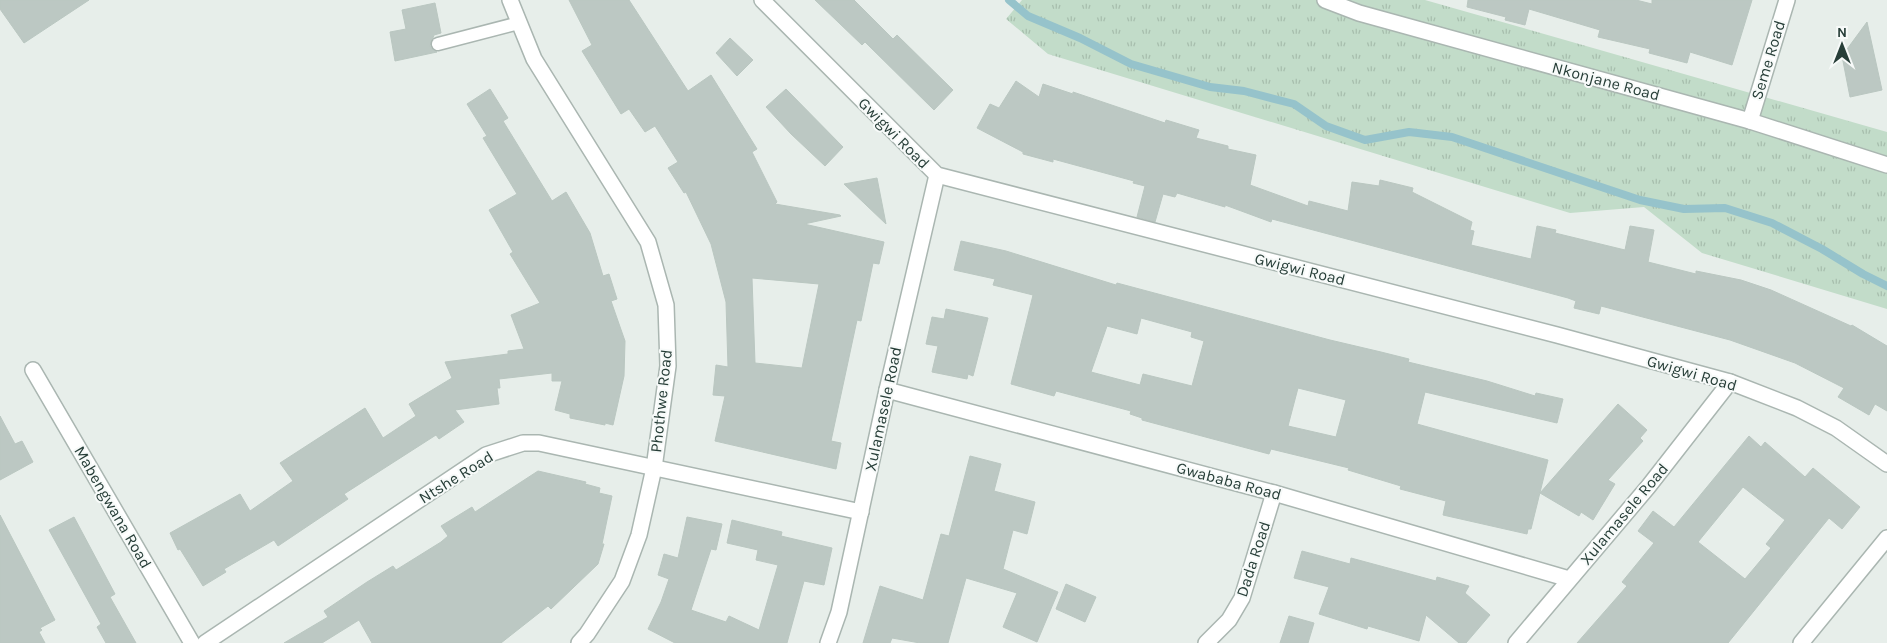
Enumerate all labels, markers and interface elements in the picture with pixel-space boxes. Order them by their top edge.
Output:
street label: Seme Road [1747,18,1789,102]
north arrow [1817,20,1867,70]
text: N [1837,24,1847,41]
street label: Nkonjane Road [1550,57,1662,105]
street label: Gwigwi Road [855,94,933,172]
street label: Gwigwi Road [1253,249,1347,289]
street label: Xulamasele Road [861,345,905,473]
street label: Phothwe Road [646,349,676,453]
street label: Gwigwi Road [1645,351,1739,395]
street label: Mabengwana Road [70,442,156,572]
street label: Ntshe Road [415,447,497,507]
street label: Gwababa Road [1174,458,1284,504]
street label: Xulamasele Road [1576,459,1672,569]
street label: Dada Road [1232,519,1274,599]

